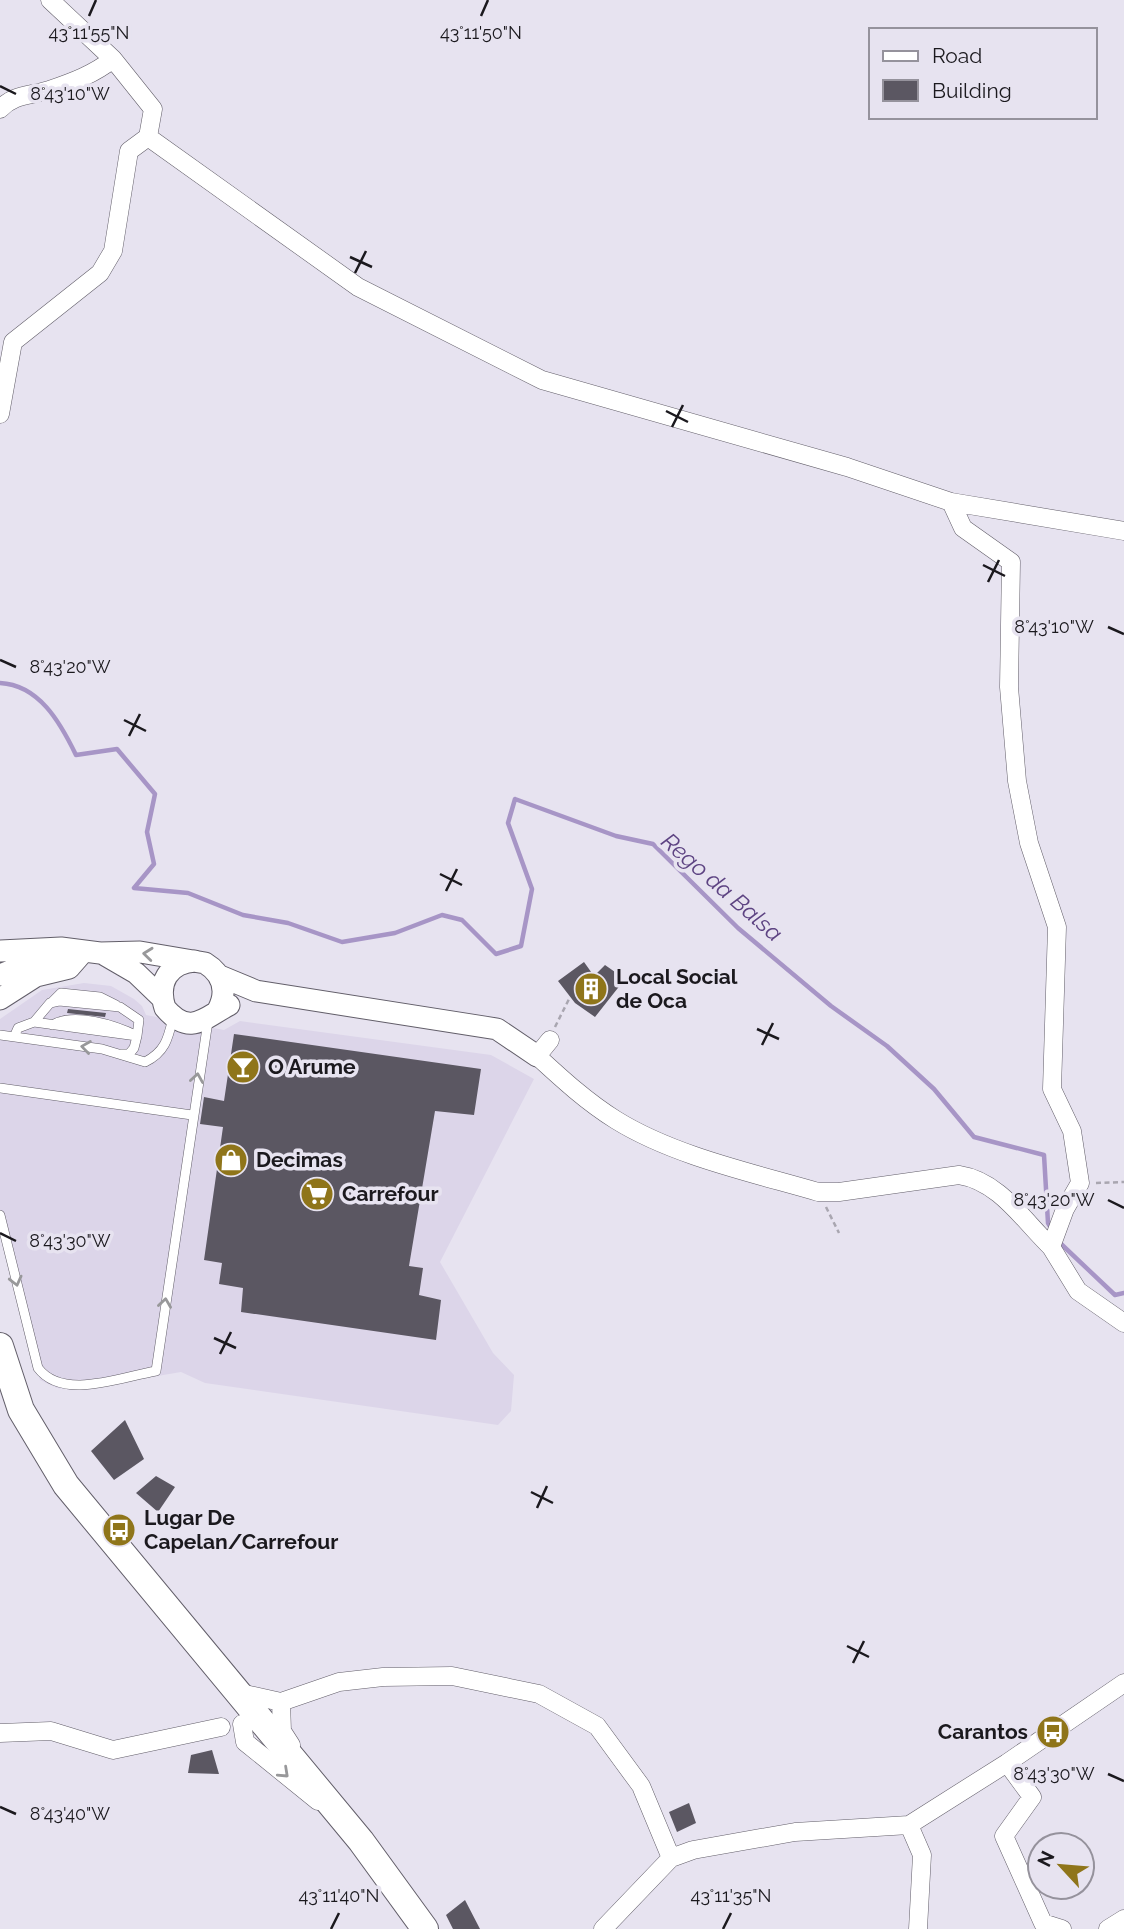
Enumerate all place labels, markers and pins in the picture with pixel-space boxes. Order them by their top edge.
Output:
place label: Local Social de Oca [616,964,738,1013]
building icon: Local Social de Oca [572,970,610,1008]
bar icon: O Arume [224,1048,262,1086]
place label: O Arume [268,1054,356,1079]
shop icon: Decimas [212,1141,250,1179]
place label: Decimas [256,1147,343,1172]
supermarket icon: Carrefour [298,1175,336,1213]
place label: Carrefour [342,1181,439,1206]
place label: Lugar De Capelan/Carrefour [144,1505,338,1554]
bus stop icon: Lugar De Capelan/Carrefour [100,1511,138,1549]
bus stop icon: Carantos [1034,1713,1072,1751]
place label: Carantos [938,1719,1028,1744]

